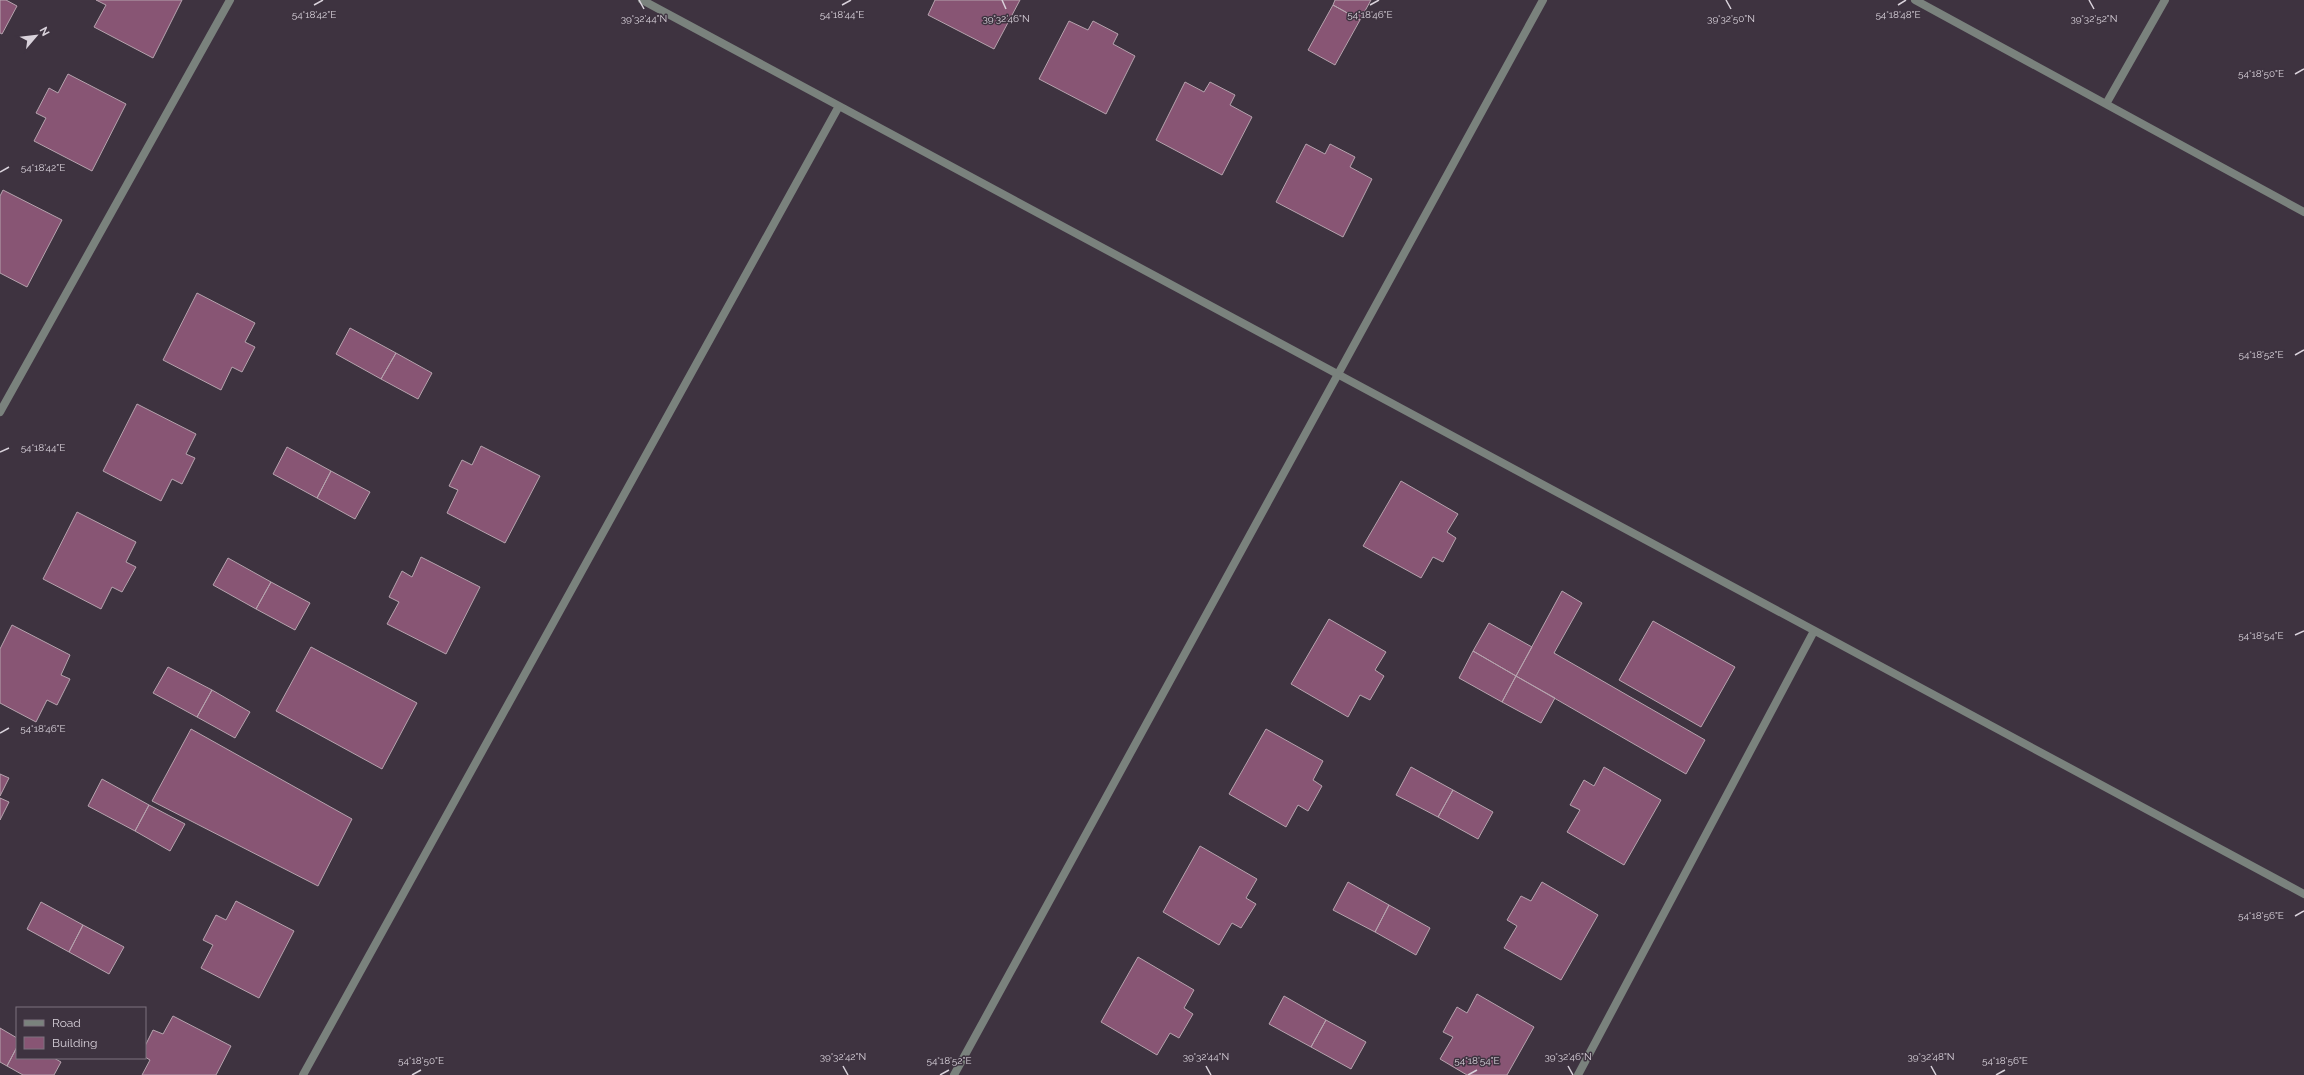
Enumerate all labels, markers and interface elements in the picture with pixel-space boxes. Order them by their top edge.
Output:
text: 54°18'42"E [292,9,336,20]
text: 54°18'44"E [820,9,864,20]
text: 54°18'46"E [1347,9,1393,20]
text: 54°18'48"E [1875,9,1921,20]
text: 39°32'44"N [621,13,667,24]
text: 39°32'46"N [982,13,1030,24]
text: 39°32'50"N [1707,13,1755,24]
text: 39°32'52"N [2071,13,2117,24]
north arrow [16,16,56,56]
text: N [37,25,52,38]
text: 54°18'50"E [2238,68,2284,79]
text: 54°18'42"E [21,162,65,173]
text: 54°18'52"E [2238,349,2284,360]
text: 54°18'44"E [21,442,65,453]
text: 54°18'54"E [2238,630,2284,641]
text: 54°18'46"E [20,723,66,734]
text: 54°18'56"E [2238,910,2284,921]
legend [16,1007,146,1059]
text: Road [52,1016,81,1030]
text: Building [52,1036,98,1050]
text: 39°32'42"N [820,1051,866,1062]
text: 39°32'44"N [1183,1051,1229,1062]
text: 39°32'46"N [1544,1051,1592,1062]
text: 39°32'48"N [1907,1051,1955,1062]
text: 54°18'50"E [398,1055,444,1066]
text: 54°18'52"E [926,1055,972,1066]
text: 54°18'54"E [1454,1055,1500,1066]
text: 54°18'56"E [1982,1055,2028,1066]

